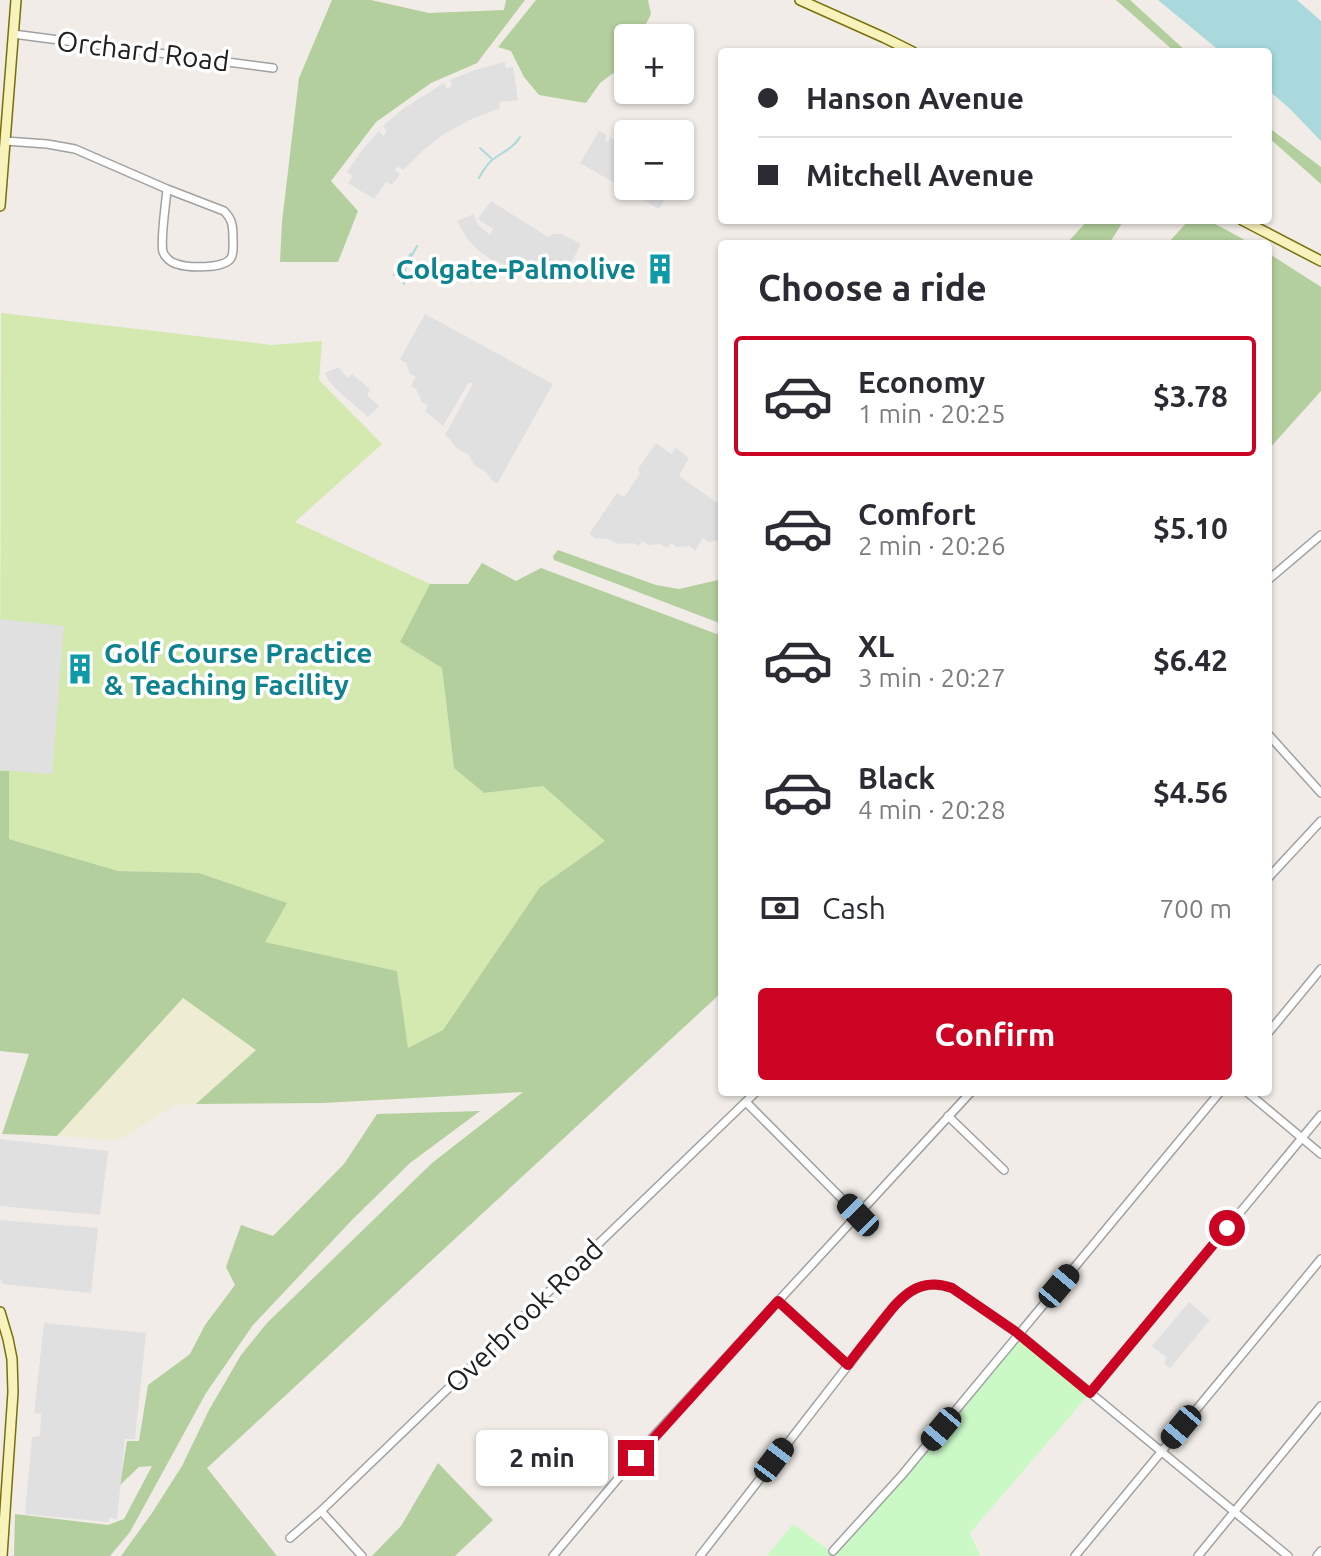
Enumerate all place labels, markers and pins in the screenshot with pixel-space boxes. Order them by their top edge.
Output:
building icon: Colgate-Palmolive [643,252,677,286]
place label: Colgate-Palmolive [396,253,636,284]
place label: Golf Course Practice & Teaching Facility [104,637,372,700]
building icon: Golf Course Practice & Teaching Facility [63,652,97,686]

